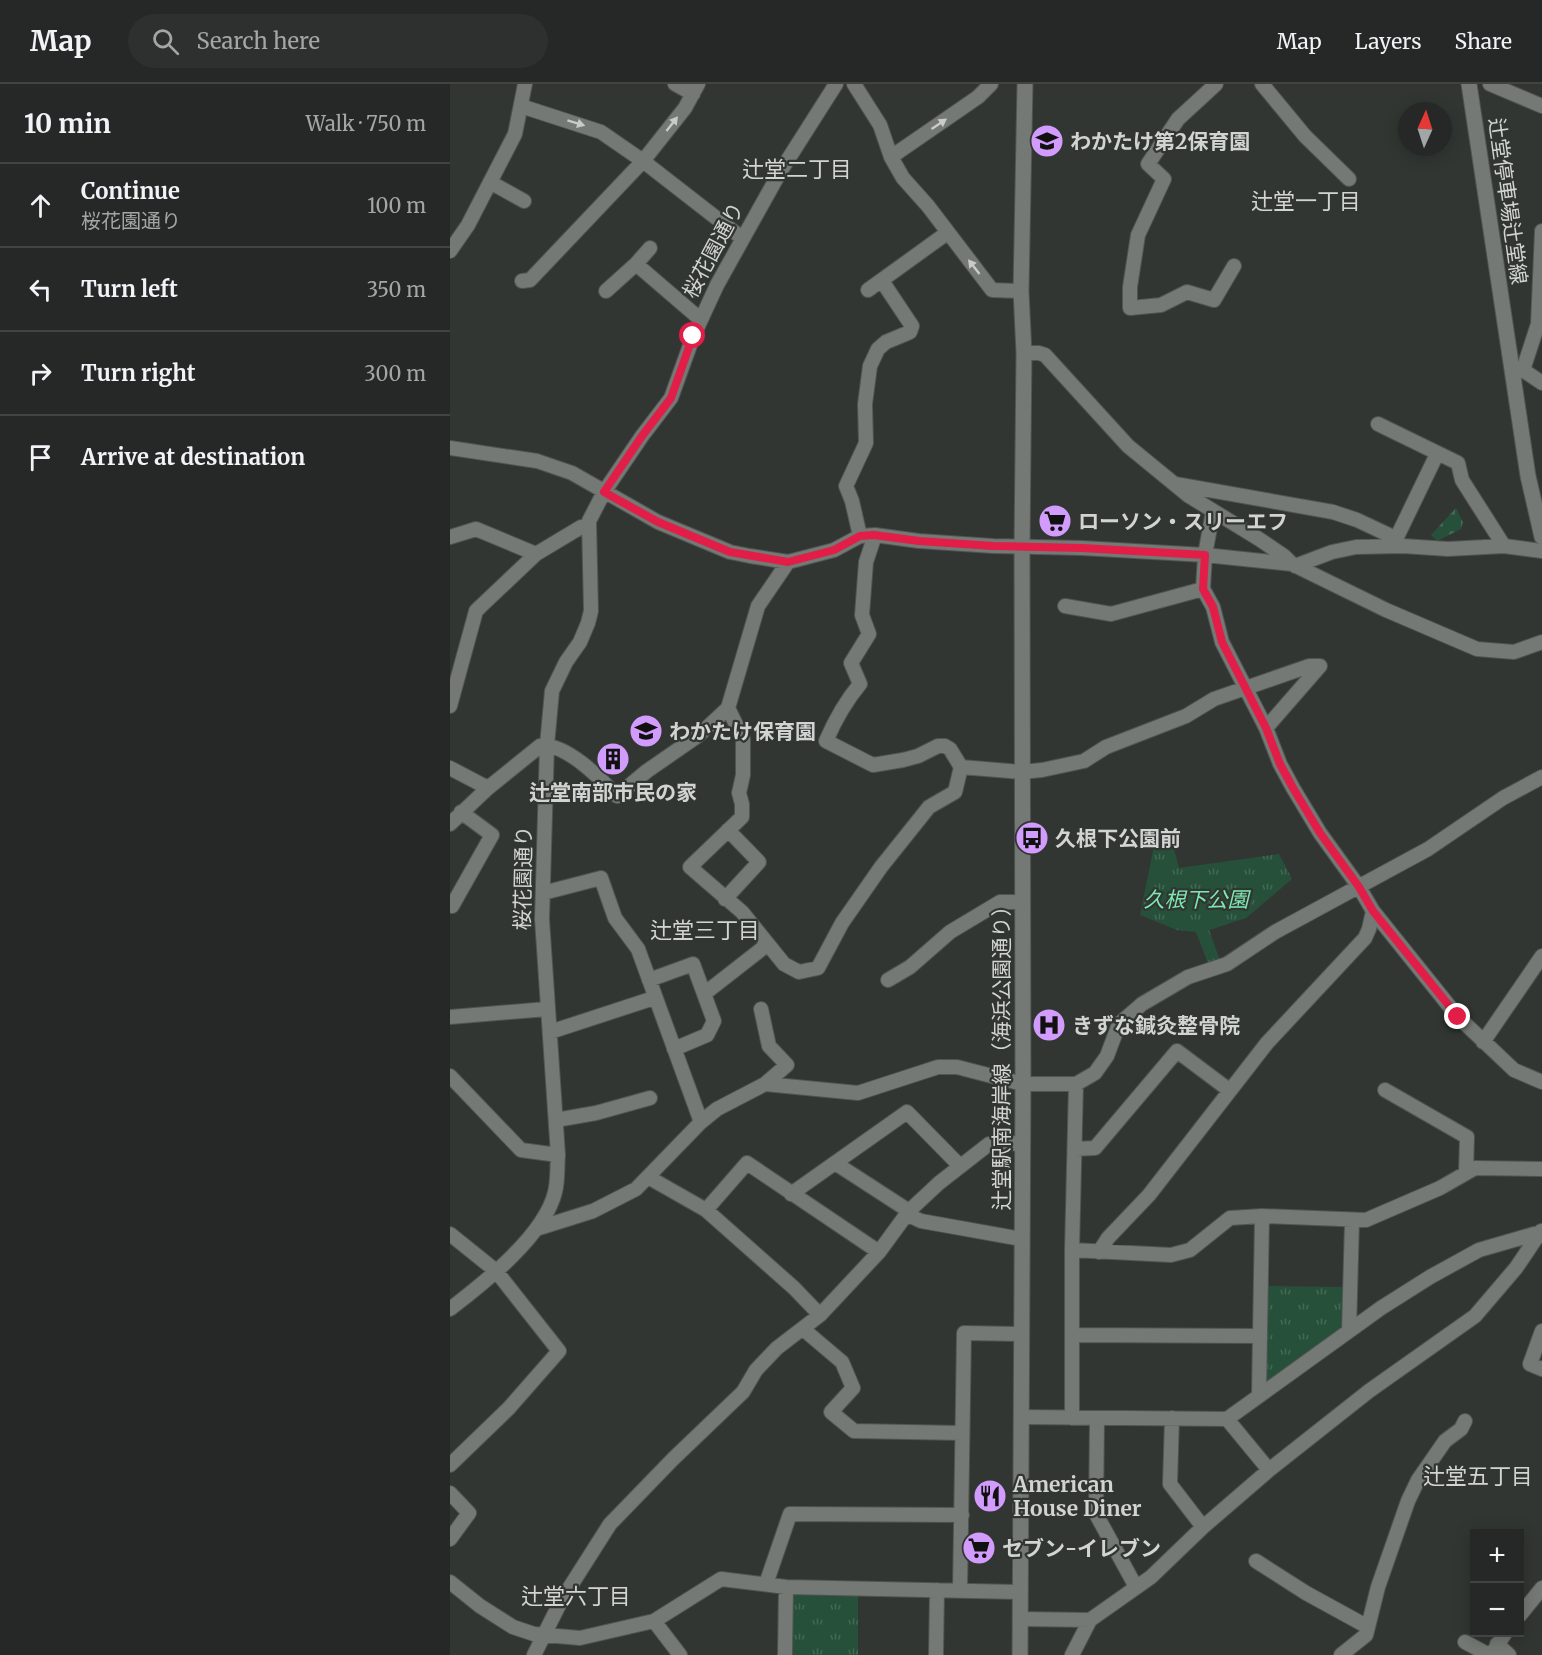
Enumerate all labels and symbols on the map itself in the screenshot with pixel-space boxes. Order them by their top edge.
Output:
north arrow [1398,102,1452,156]
one-way arrow [666,116,679,132]
street label: 辻堂停車場辻堂線 [1483,116,1533,286]
one-way arrow [931,118,947,129]
one-way arrow [567,119,585,128]
school or university icon: わかたけ第2保育園 [1029,123,1065,159]
place label: わかたけ第2保育園 [1070,128,1250,155]
district label: 辻堂二丁目 [742,155,852,183]
district label: 辻堂一丁目 [1251,187,1361,215]
street label: 桜花園通り [676,197,750,303]
one-way arrow [968,260,980,275]
route start [679,322,705,348]
supermarket icon: ローソン・スリーエフ [1037,503,1073,539]
place label: ローソン・スリーエフ [1078,508,1288,535]
school or university icon: わかたけ保育園 [628,713,664,749]
place label: わかたけ保育園 [669,718,816,745]
building icon: 辻堂南部市民の家 [595,741,631,777]
place label: 辻堂南部市民の家 [529,779,697,806]
bus stop icon: 久根下公園前 [1014,820,1050,856]
street label: 桜花園通り [509,825,537,931]
place label: 久根下公園前 [1055,825,1181,852]
park label: 久根下公園 [1144,886,1251,913]
street label: 辻堂駅南海岸線（海浜公園通り） [988,896,1015,1211]
district label: 辻堂三丁目 [650,916,760,944]
route end [1444,1003,1470,1029]
hospital icon: きずな鍼灸整骨院 [1031,1007,1067,1043]
place label: きずな鍼灸整骨院 [1072,1012,1240,1039]
district label: 辻堂五丁目 [1423,1462,1533,1490]
place label: American House Diner [1012,1471,1142,1522]
restaurant icon: American House Diner [972,1478,1008,1514]
supermarket icon: セブン-イレブン [961,1530,997,1566]
place label: セブン-イレブン [1002,1535,1161,1562]
district label: 辻堂六丁目 [521,1582,631,1610]

